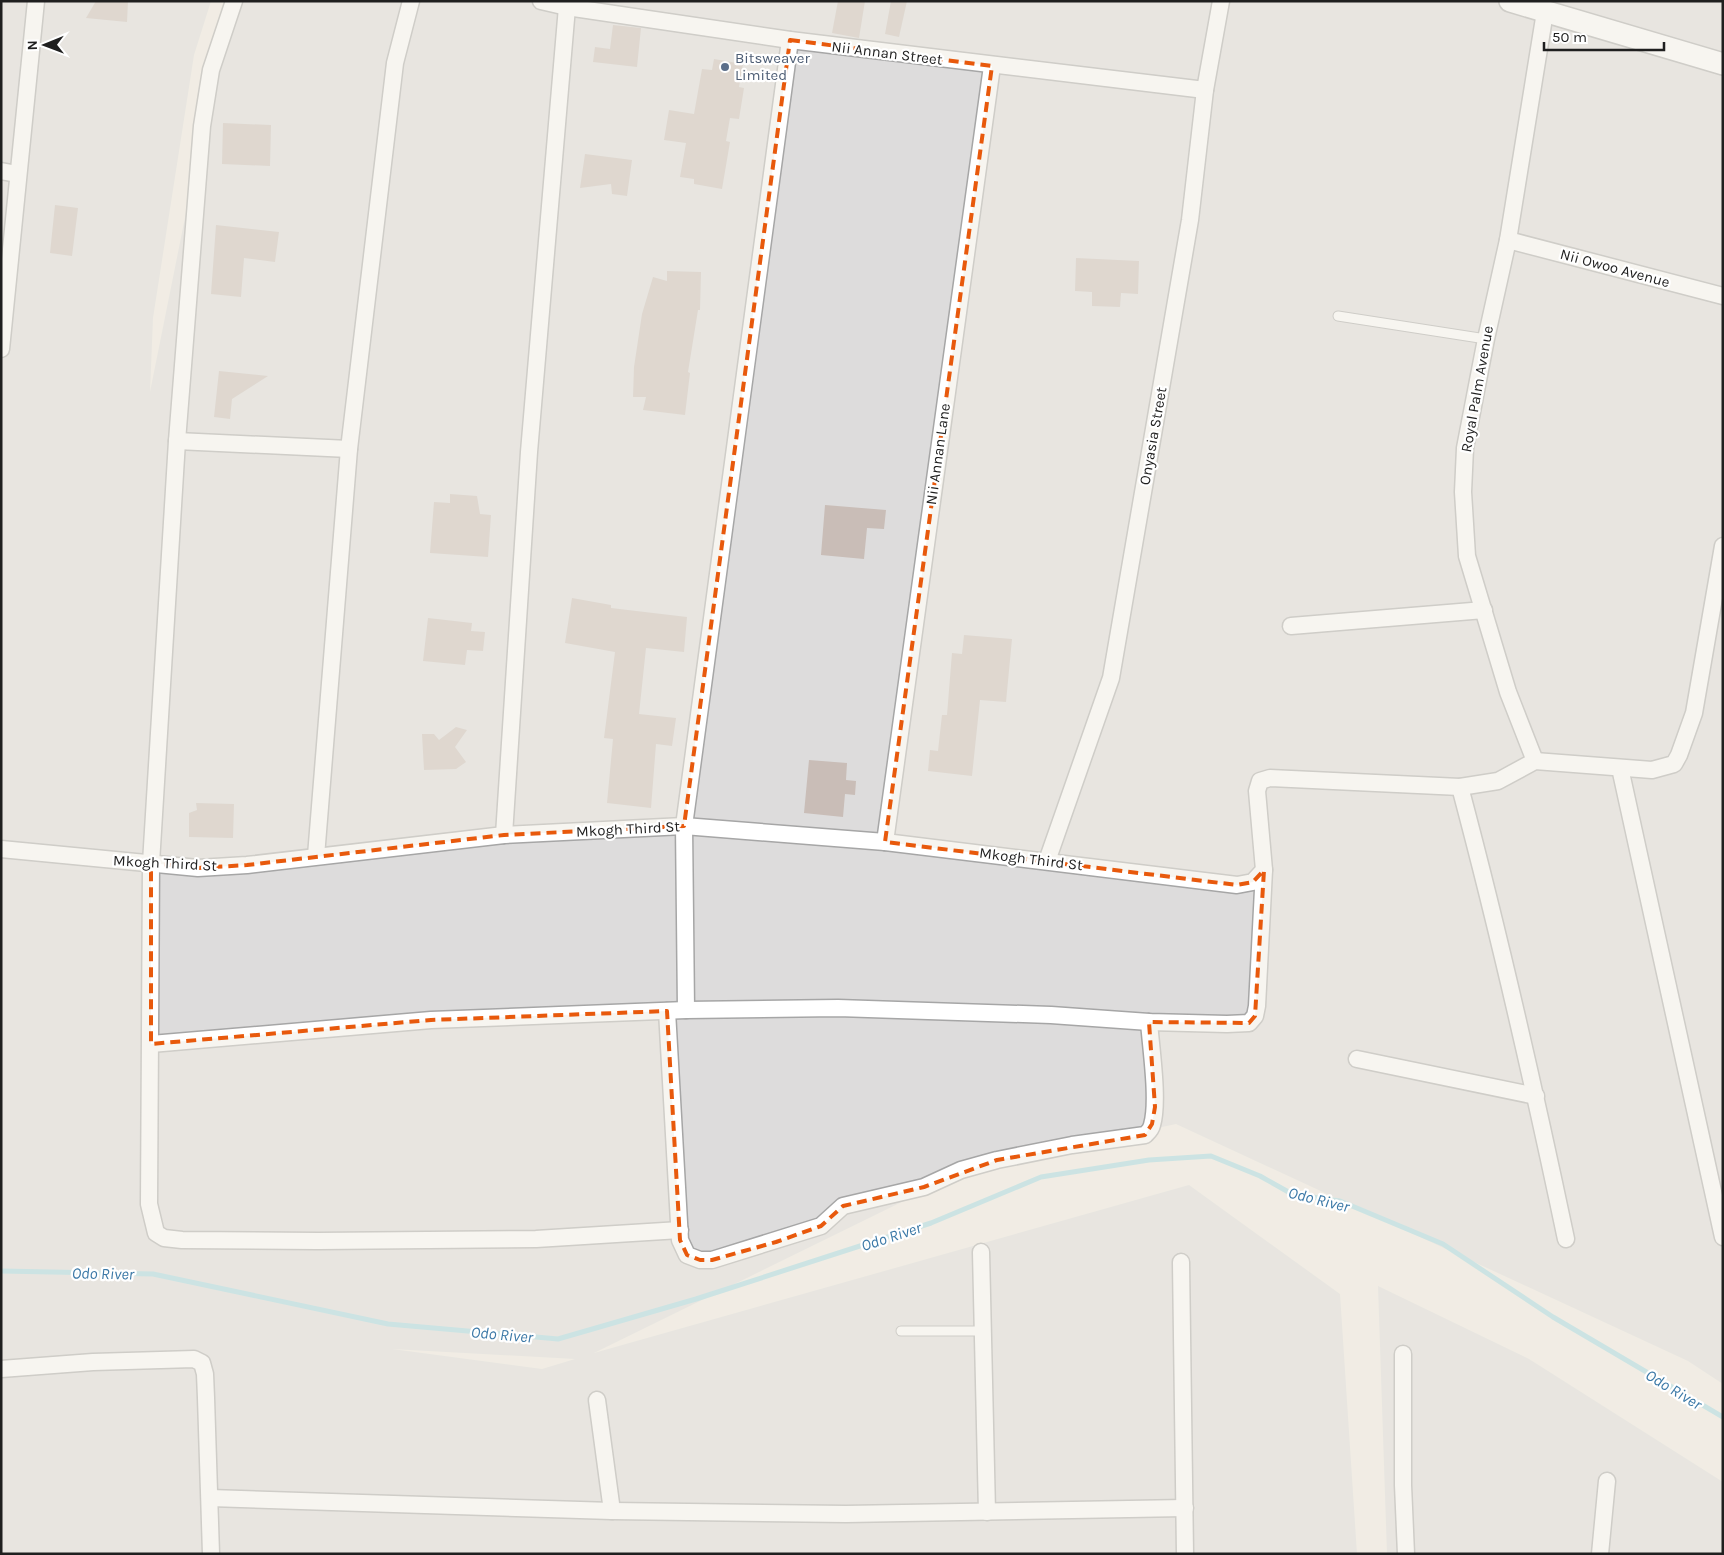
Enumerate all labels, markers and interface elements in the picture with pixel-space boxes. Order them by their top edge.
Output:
north arrow [20,20,70,70]
scale bar [1544,20,1664,52]
text: 50 m [1552,28,1587,46]
street label: Nii Annan Street [831,37,944,69]
text: N [24,40,41,50]
place label: Bitsweaver Limited [735,49,810,84]
marker: Bitsweaver Limited [719,61,731,73]
street label: Nii Owoo Avenue [1558,245,1672,291]
street label: Royal Palm Avenue [1457,324,1497,454]
street label: Onyasia Street [1136,385,1171,486]
street label: Nii Annan Lane [922,402,954,506]
street label: Mkogh Third St [576,817,681,841]
street label: Mkogh Third St [978,844,1084,874]
street label: Mkogh Third St [113,851,218,875]
water label: Odo River [1286,1183,1352,1216]
water label: Odo River [859,1218,924,1255]
water label: Odo River [72,1263,135,1284]
water label: Odo River [470,1322,534,1347]
water label: Odo River [1642,1365,1706,1414]

